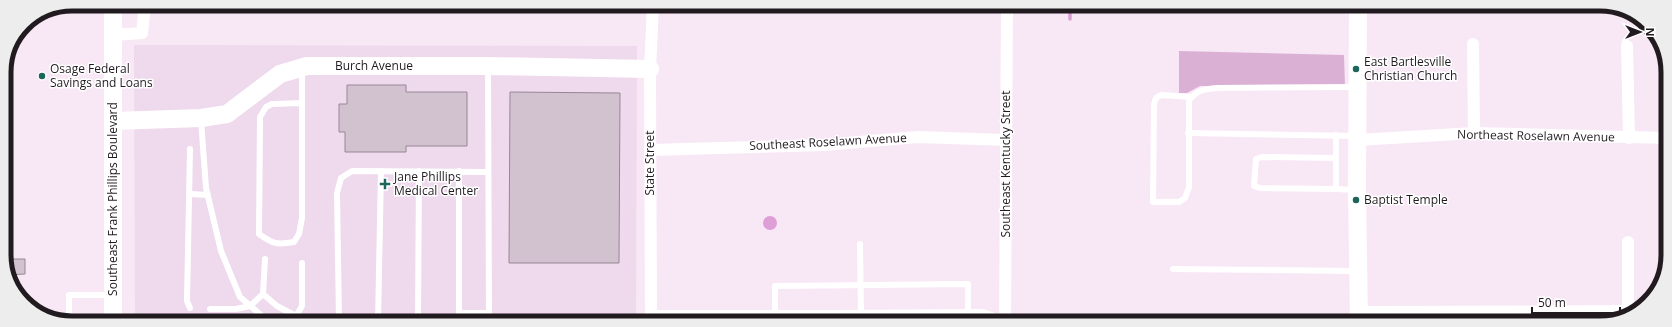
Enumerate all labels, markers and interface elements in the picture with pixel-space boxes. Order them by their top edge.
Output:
north arrow [1620,12,1660,52]
text: N [1643,28,1658,36]
place label: East Bartlesville Christian Church [1364,53,1457,84]
street label: Burch Avenue [335,57,413,74]
place label: Osage Federal Savings and Loans [50,60,153,91]
marker: East Bartlesville Christian Church [1351,64,1361,74]
marker: Osage Federal Savings and Loans [37,71,47,81]
street label: Southeast Kentucky Street [997,90,1014,238]
street label: Southeast Frank Phillips Boulevard [104,102,121,296]
street label: Northeast Roselawn Avenue [1457,126,1615,145]
street label: Southeast Roselawn Avenue [749,129,907,154]
street label: State Street [641,130,658,196]
place label: Jane Phillips Medical Center [393,168,478,199]
marker: Jane Phillips Medical Center [379,178,391,190]
place label: Baptist Temple [1364,191,1448,208]
marker: Baptist Temple [1351,195,1361,205]
scale bar [1532,289,1620,315]
text: 50 m [1538,294,1566,311]

